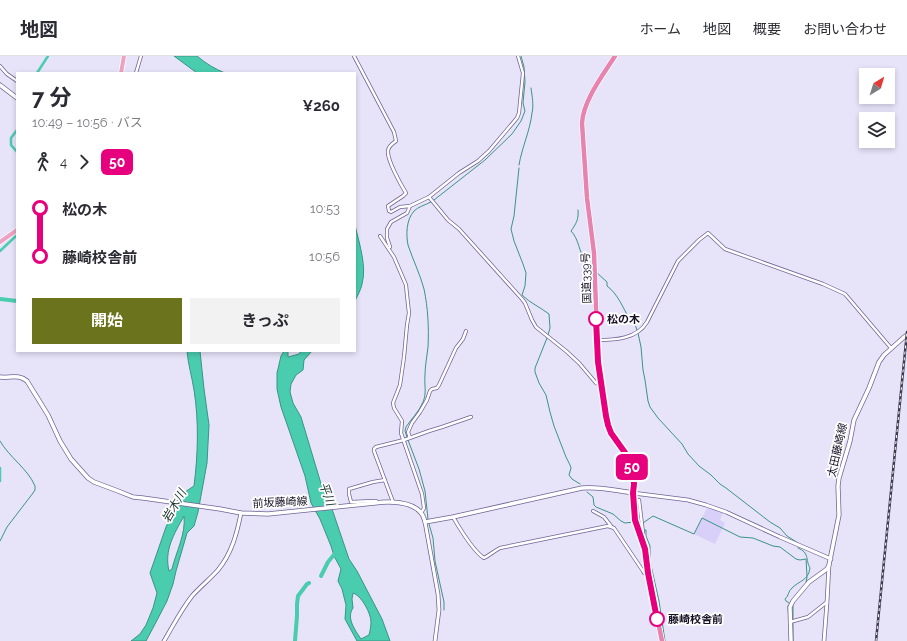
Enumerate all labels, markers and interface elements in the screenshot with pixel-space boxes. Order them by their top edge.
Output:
text: 地図 [20,18,58,40]
text: ホーム [639,21,681,37]
text: 地図 [703,21,731,37]
text: 概要 [753,21,781,37]
text: お問い合わせ [803,21,887,37]
north arrow [859,68,895,104]
map controls [859,68,895,148]
text: 7 分 [32,84,72,110]
text: ¥260 [303,97,340,115]
button: layers [859,112,895,148]
text: 10:49 – 10:56 · バス [32,115,143,130]
icon: walk [32,151,54,173]
icon: forward [73,151,95,173]
text: 50 [109,154,125,170]
text: 4 [60,155,67,170]
text: 松の木 [62,201,107,219]
text: 10:53 [310,201,340,216]
text: 藤崎校舎前 [62,249,137,267]
text: 10:56 [309,249,340,264]
street label: 国道339号 [579,252,594,304]
button: 開始 [32,298,182,344]
button: きっぷ [190,298,340,344]
marker: 松の木 [588,311,604,327]
place label: 松の木 [607,313,640,326]
street label: 太田藤崎線 [825,422,850,478]
line badge: 50 [614,454,650,480]
text: 50 [624,459,640,475]
water label: 平川 [316,480,338,510]
water label: 岩木川 [159,485,190,525]
street label: 前坂藤崎線 [252,495,308,510]
marker: 藤崎校舎前 [649,611,665,627]
place label: 藤崎校舎前 [668,613,723,626]

